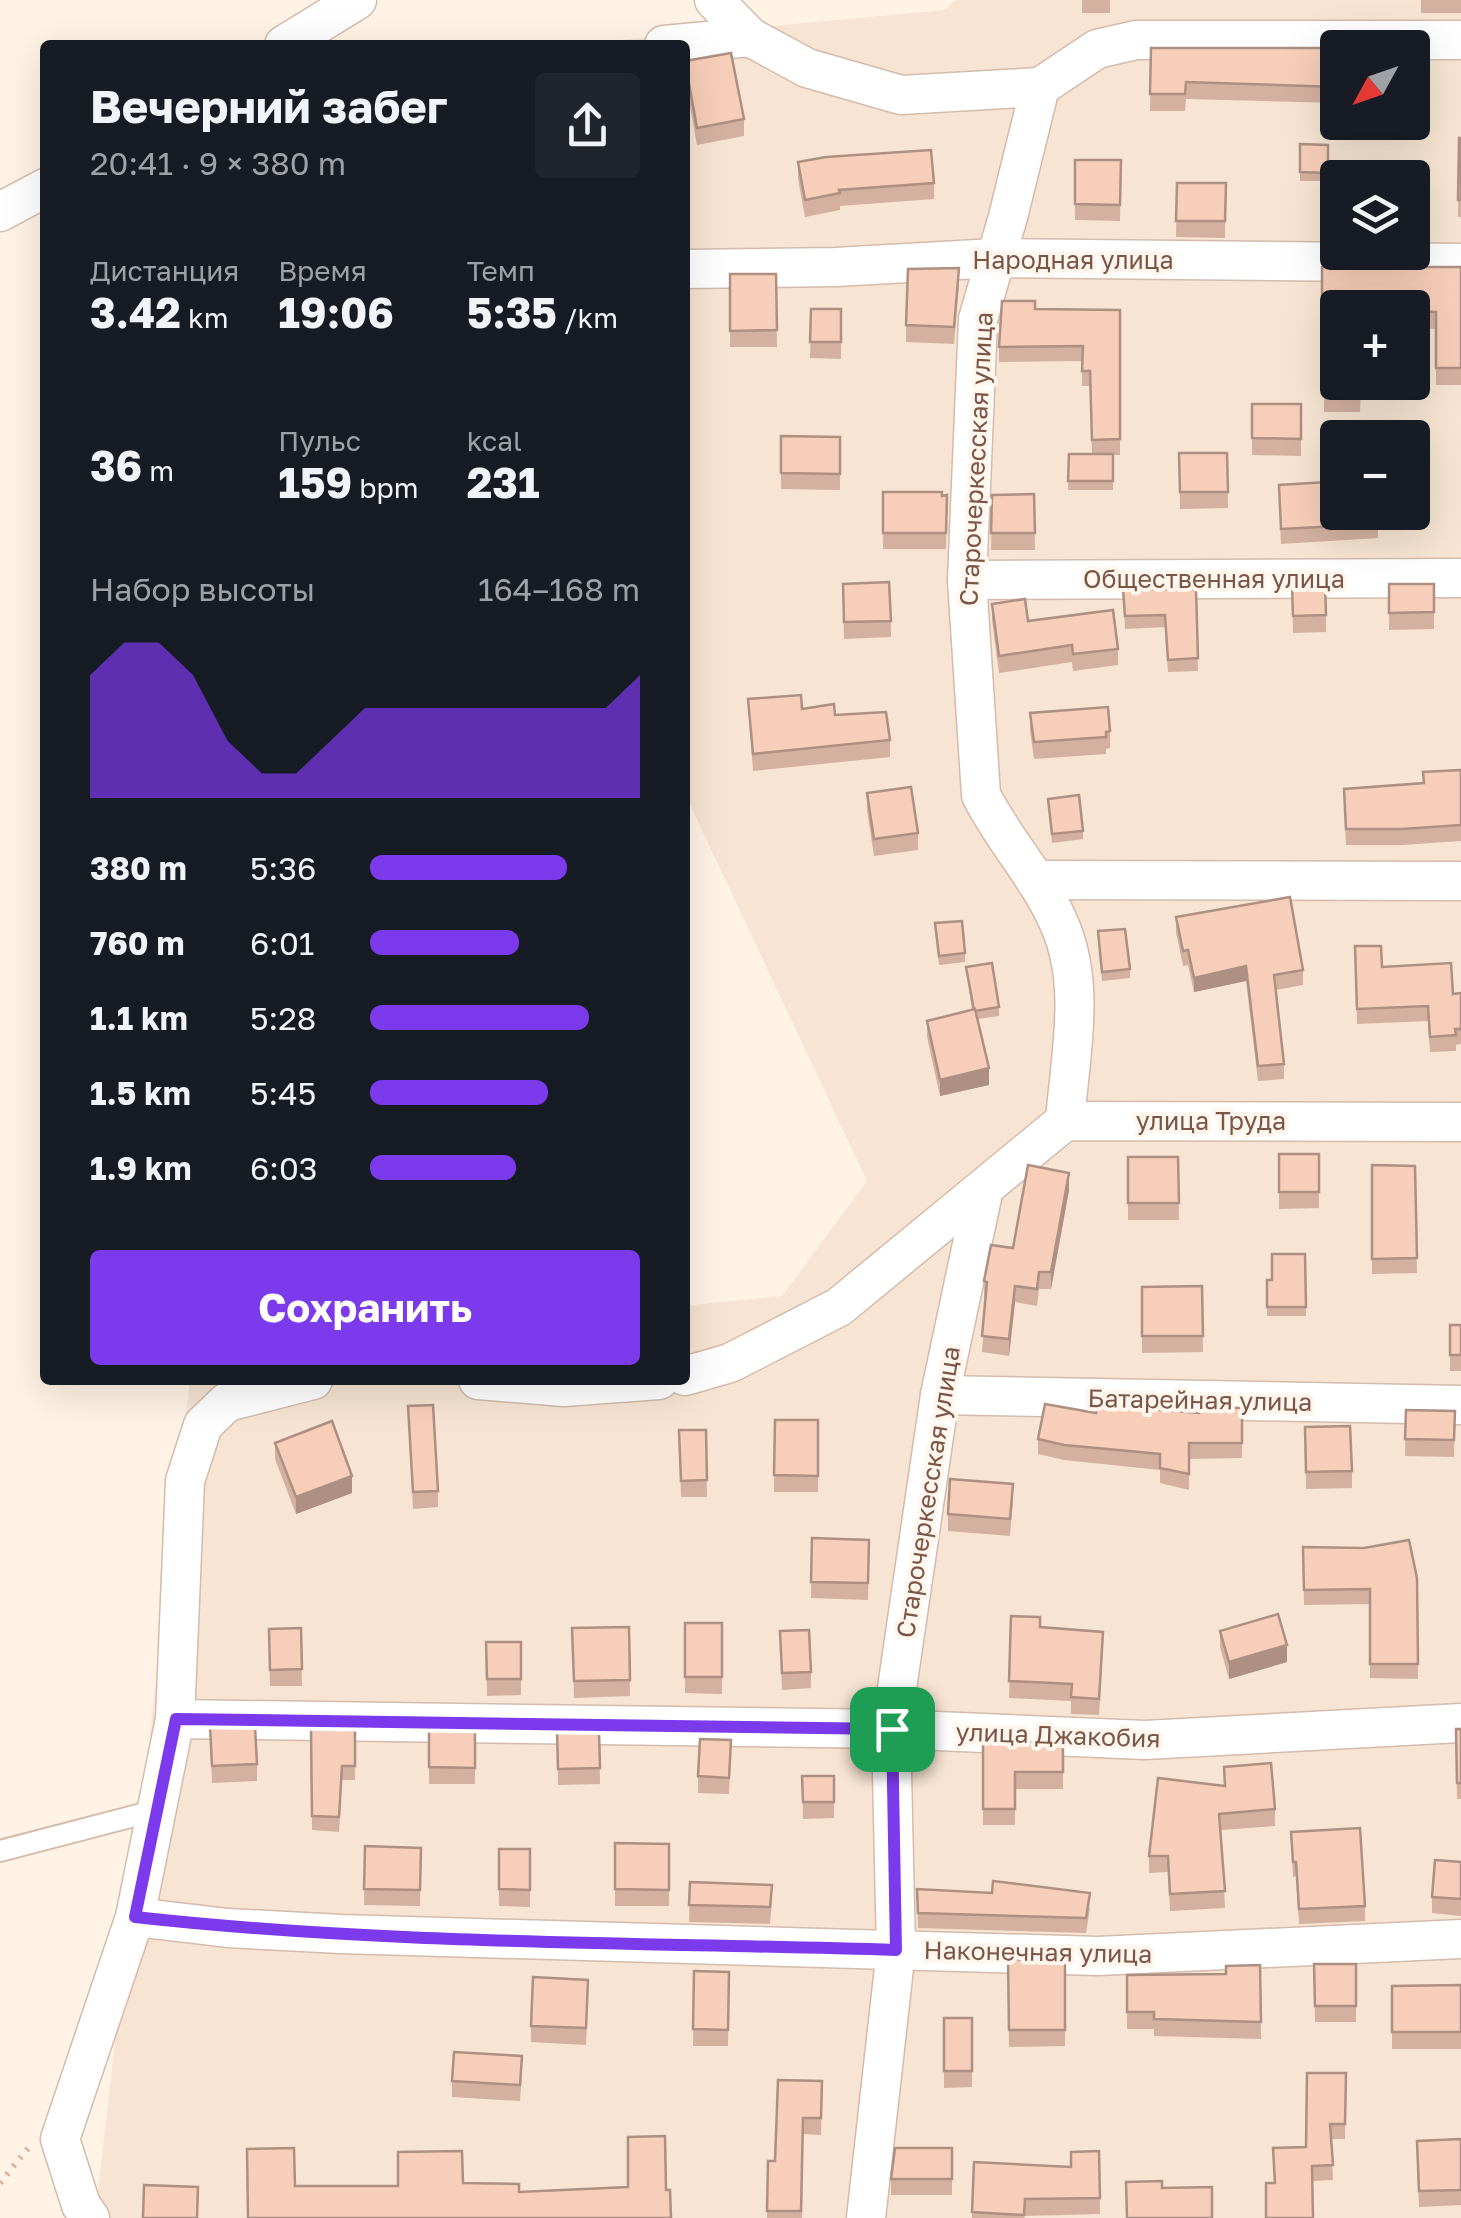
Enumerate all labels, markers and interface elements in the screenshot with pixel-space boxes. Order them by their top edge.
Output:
north arrow [1320,30,1430,140]
map controls [1320,30,1430,530]
button: share [535,73,640,178]
text: Вечерний забег [90,79,448,133]
text: 20:41 · 9 × 380 m [90,144,346,182]
button: layers [1320,160,1430,270]
street label: Народная улица [972,244,1174,275]
text: Дистанция [90,254,239,287]
text: Время [278,254,367,287]
text: Темп [467,254,535,287]
text: 3.42 [90,287,181,337]
text: 19:06 [278,287,394,337]
text: 5:35 [467,287,557,337]
button: + [1320,290,1430,400]
text: km [181,301,229,334]
text: /km [557,301,618,334]
street label: Старочеркесская улица [952,311,999,607]
button: − [1320,420,1430,530]
text: Пульс [278,424,361,457]
text: kcal [467,424,522,457]
text: 36 [90,440,142,490]
text: m [142,454,174,487]
text: 159 [278,457,352,507]
text: 231 [467,457,540,507]
text: bpm [352,471,418,504]
street label: Общественная улица [1083,563,1345,594]
text: Набор высоты [90,570,315,608]
text: 164–168 m [478,570,640,608]
text: 380 m [90,849,187,887]
text: 5:36 [250,849,316,887]
text: 760 m [90,924,185,962]
text: 6:01 [250,924,314,962]
text: 1.1 km [90,999,188,1037]
text: 5:28 [250,999,316,1037]
text: 1.5 km [90,1074,191,1112]
text: 5:45 [250,1074,316,1112]
street label: улица Труда [1136,1105,1286,1136]
text: 1.9 km [90,1149,192,1187]
text: 6:03 [250,1149,318,1187]
button: Сохранить [90,1250,640,1365]
street label: Старочеркесская улица [889,1344,966,1640]
street label: Батарейная улица [1087,1382,1313,1417]
pin [850,1687,935,1772]
icon: arrive [865,1702,920,1757]
street label: улица Джакобия [955,1715,1161,1754]
street label: Наконечная улица [923,1934,1153,1969]

